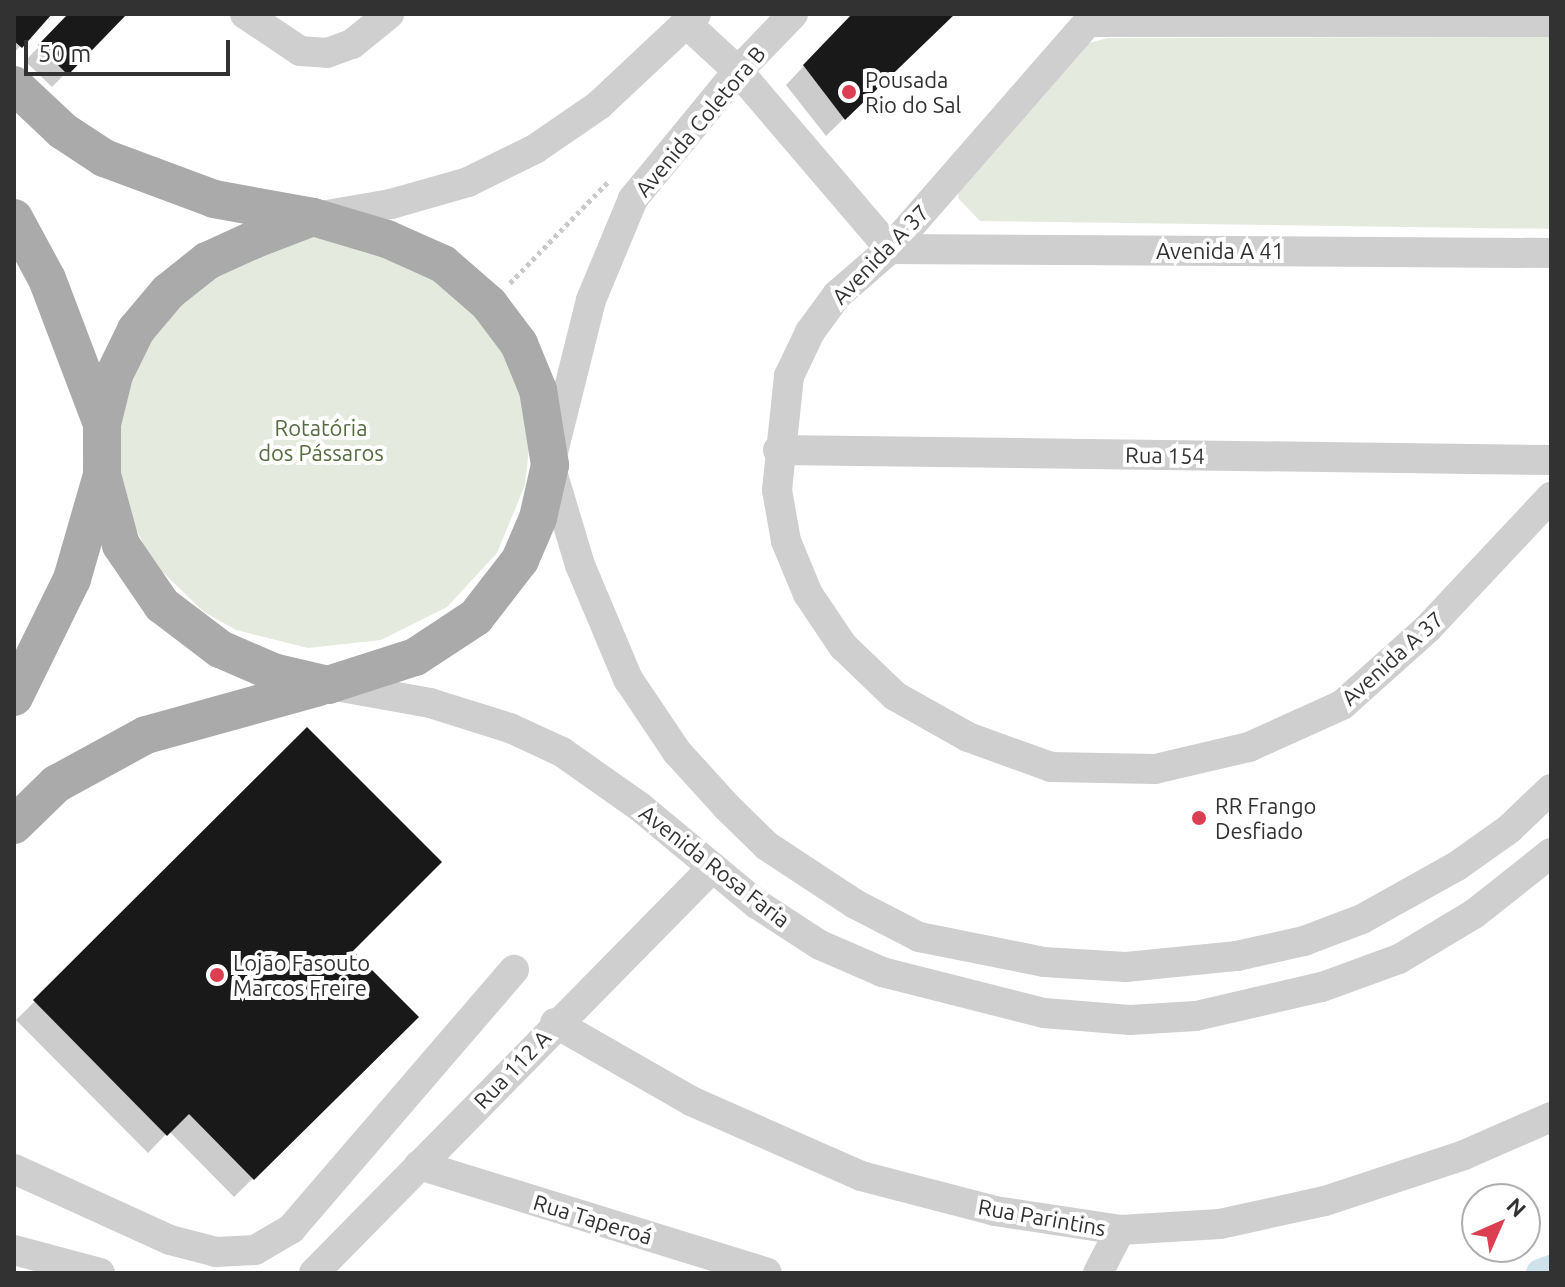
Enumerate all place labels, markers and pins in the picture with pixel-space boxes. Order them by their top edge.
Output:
place label: Pousada Rio do Sal [865,66,961,118]
marker: Pousada Rio do Sal [840,83,858,101]
place label: RR Frango Desfiado [1215,792,1316,844]
marker: RR Frango Desfiado [1190,809,1208,827]
place label: Lojão Fasouto Marcos Freire [233,949,370,1000]
marker: Lojão Fasouto Marcos Freire [208,966,226,984]

